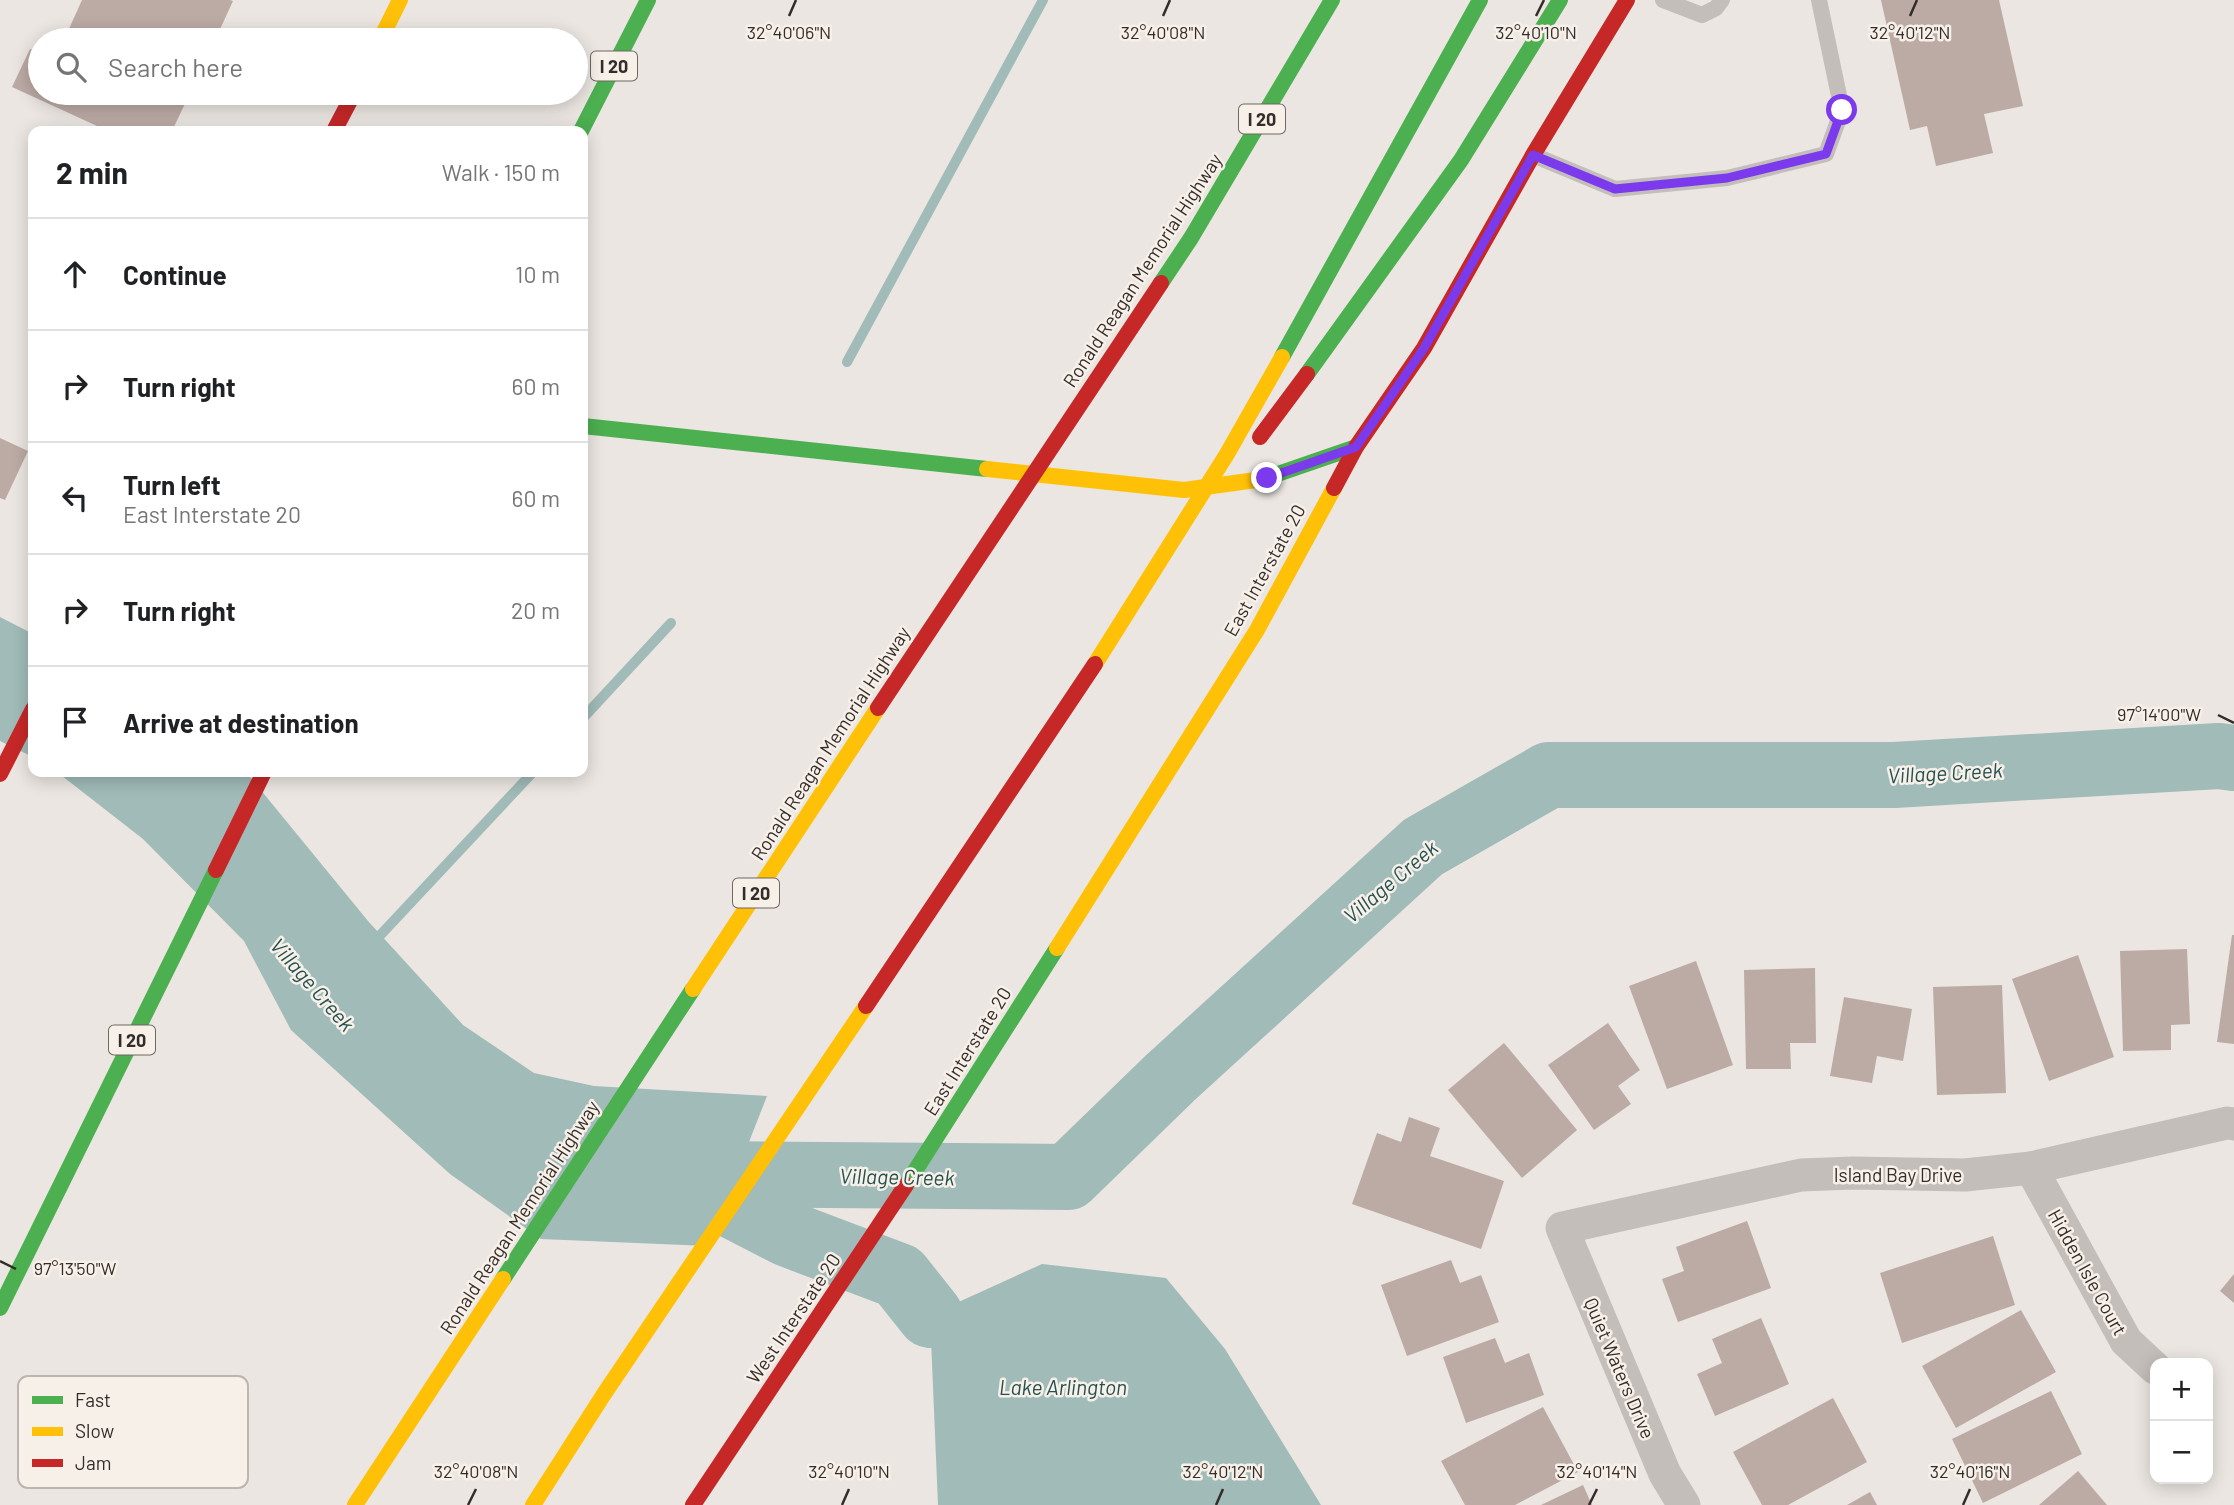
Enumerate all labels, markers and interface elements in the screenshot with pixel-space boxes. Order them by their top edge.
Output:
text: 32°40'06"N [747,21,831,43]
text: 32°40'08"N [1121,21,1205,43]
text: 32°40'10"N [1495,21,1577,43]
text: 32°40'12"N [1869,21,1951,43]
search box [28,28,588,105]
icon: search [52,48,90,86]
text: Search here [108,51,243,82]
road number: I 20 [591,52,637,80]
route start [1826,94,1857,125]
road number: I 20 [1239,104,1285,134]
street label: Ronald Reagan Memorial Highway [1058,149,1226,391]
text: 2 min [56,154,128,190]
text: Walk · 150 m [442,158,560,186]
icon: ahead [56,255,94,293]
text: Continue [123,259,227,290]
text: 10 m [515,260,560,288]
icon: right [56,367,94,405]
text: Turn right [123,371,236,402]
text: 60 m [512,372,560,400]
route end [1251,462,1282,493]
text: Turn left [123,469,221,500]
icon: left [56,479,94,517]
text: 60 m [512,484,560,512]
text: East Interstate 20 [123,500,301,528]
street label: East Interstate 20 [1218,500,1310,640]
icon: right [56,591,94,629]
text: Turn right [123,595,236,626]
text: 20 m [511,596,560,624]
street label: Ronald Reagan Memorial Highway [746,622,914,864]
icon: arrive [56,703,94,741]
text: 97°14'00"W [2117,703,2201,725]
text: Arrive at destination [123,707,359,738]
water label: Village Creek [1887,756,2004,787]
water label: Village Creek [1338,834,1443,928]
road number: I 20 [733,878,779,908]
water label: Village Creek [266,932,361,1036]
street label: East Interstate 20 [918,983,1016,1119]
road number: I 20 [109,1026,155,1055]
street label: Ronald Reagan Memorial Highway [435,1096,603,1338]
water label: Village Creek [839,1162,956,1190]
street label: Island Bay Drive [1834,1163,1962,1186]
street label: Hidden Isle Court [2044,1205,2132,1339]
street label: West Interstate 20 [741,1249,845,1387]
text: 97°13'50"W [34,1257,117,1279]
street label: Quiet Waters Drive [1580,1294,1660,1442]
map controls [2150,1358,2213,1484]
button: + [2150,1358,2213,1421]
water label: Lake Arlington [999,1374,1127,1399]
legend [18,1376,248,1488]
text: Fast [75,1388,111,1411]
text: Slow [75,1419,114,1442]
button: − [2150,1421,2213,1484]
text: Jam [75,1451,111,1474]
text: 32°40'08"N [434,1460,518,1482]
text: 32°40'10"N [808,1460,890,1482]
text: 32°40'12"N [1182,1460,1264,1482]
text: 32°40'14"N [1556,1460,1638,1482]
text: 32°40'16"N [1930,1460,2010,1482]

